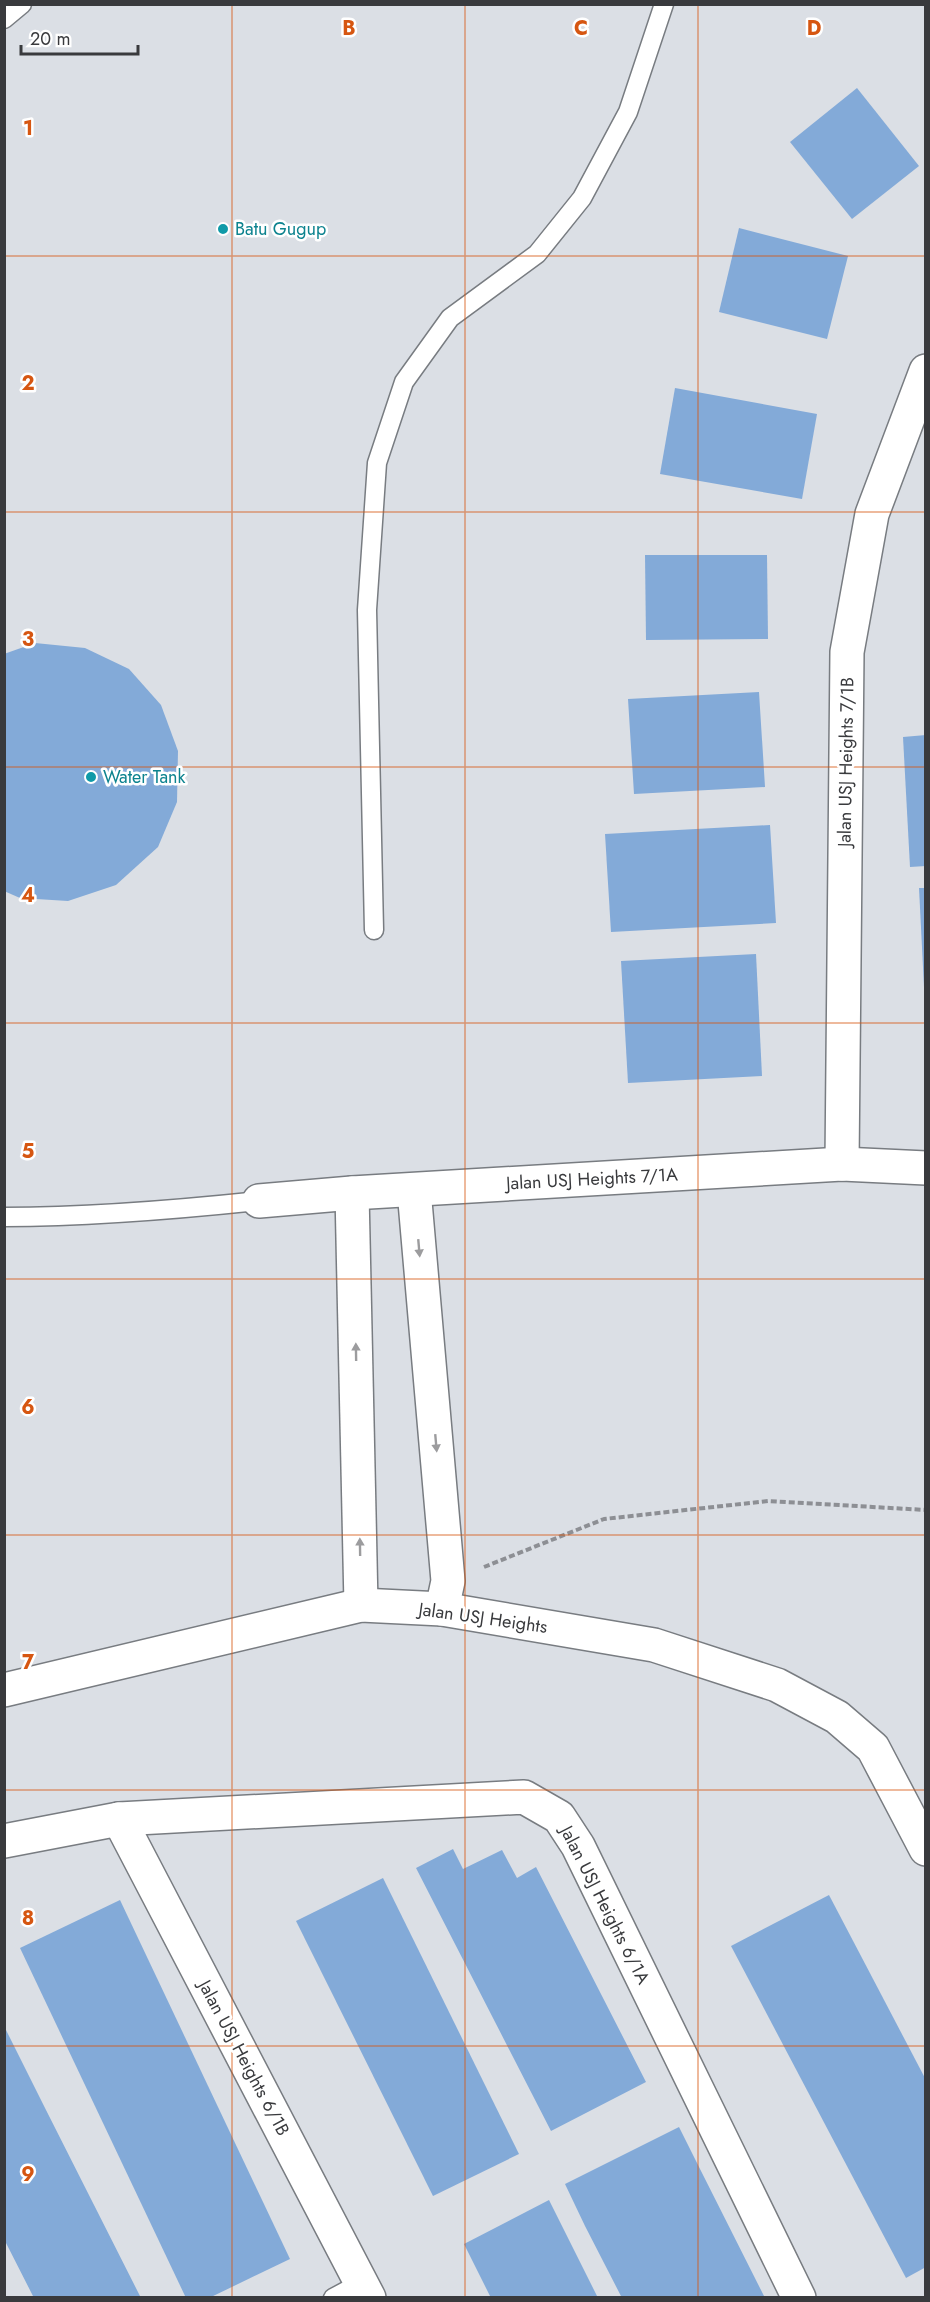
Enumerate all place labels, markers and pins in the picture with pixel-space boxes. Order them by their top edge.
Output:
place label: Batu Gugup [235,216,326,242]
marker: Batu Gugup [216,222,230,236]
place label: Water Tank [103,764,186,790]
marker: Water Tank [84,770,98,784]

